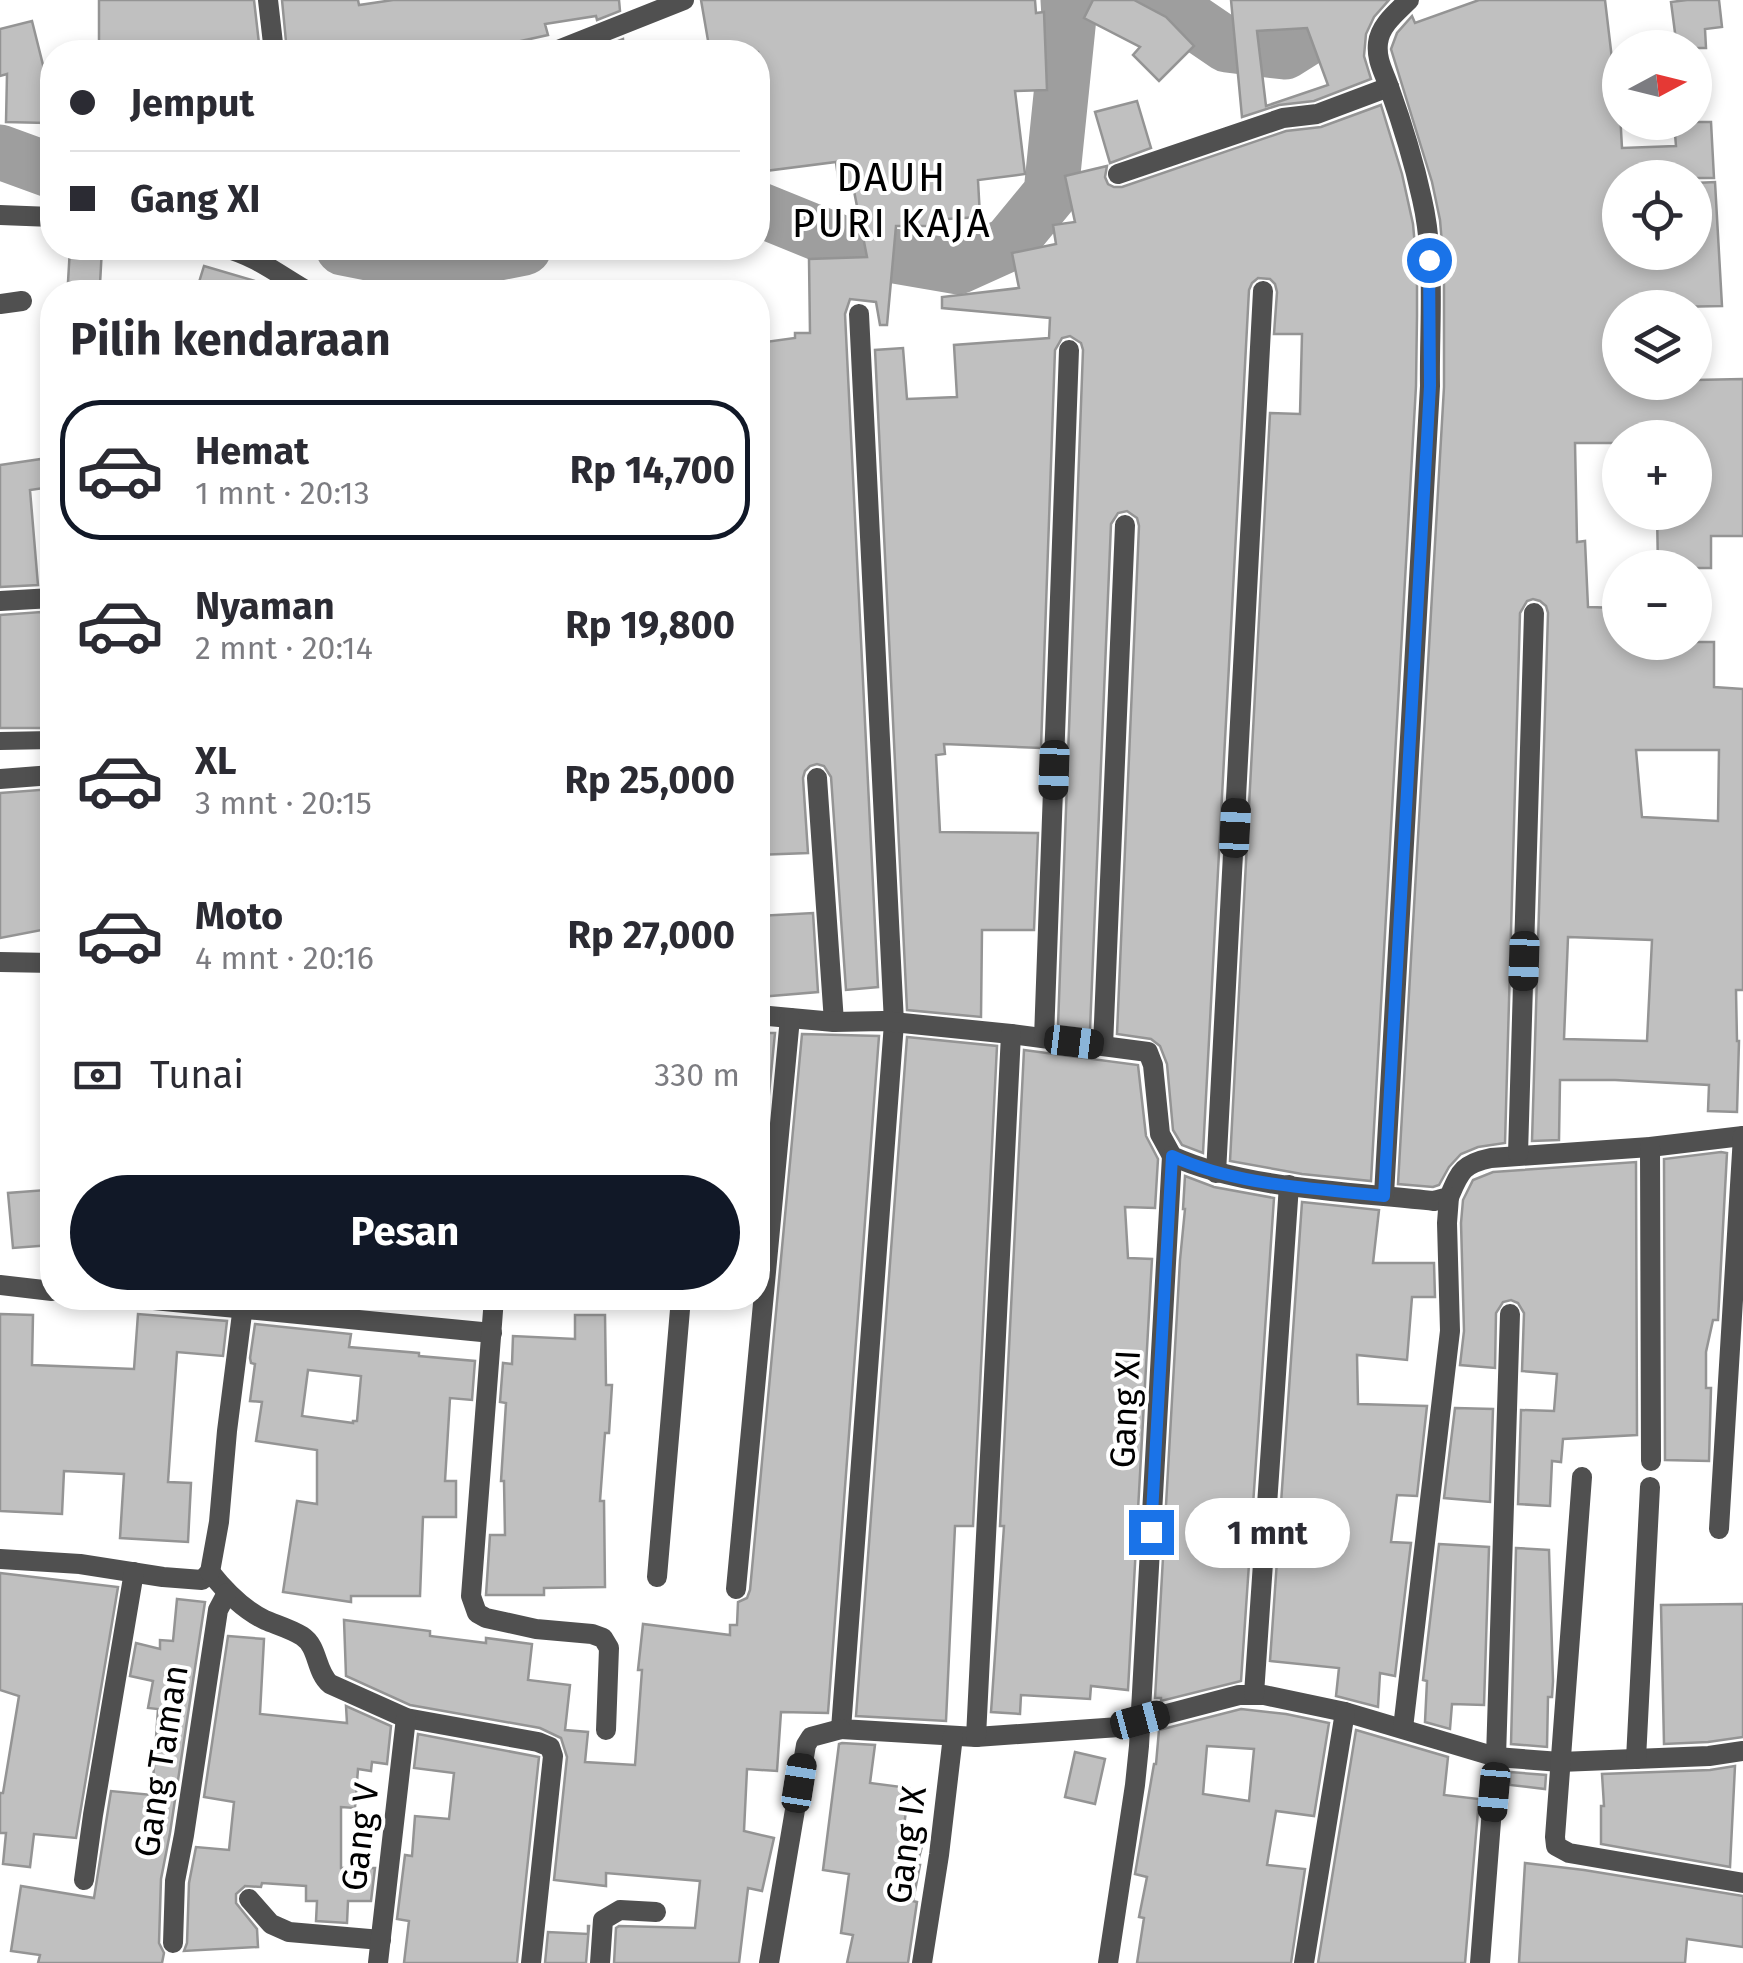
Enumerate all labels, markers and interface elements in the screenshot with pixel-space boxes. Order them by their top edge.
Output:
north arrow [1602,30,1712,140]
map controls [1602,30,1712,660]
text: Jemput [130,80,254,126]
district label: DAUH PURI KAJA [792,154,992,248]
button: locate [1602,160,1712,270]
text: Gang XI [130,176,260,222]
route start [1407,238,1452,283]
button: layers [1602,290,1712,400]
text: Pilih kendaraan [70,313,391,367]
button: + [1602,420,1712,530]
icon: car [75,425,165,515]
text: Hemat [195,428,309,474]
text: Rp 14,700 [570,447,735,493]
text: 1 mnt · 20:13 [195,474,370,512]
button: − [1602,550,1712,660]
icon: car [75,580,165,670]
text: Nyaman [195,583,335,629]
text: Rp 19,800 [565,602,735,648]
text: 2 mnt · 20:14 [195,629,373,667]
icon: car [75,735,165,825]
text: XL [195,738,237,784]
car [1038,739,1070,801]
text: Rp 25,000 [565,757,735,803]
text: 3 mnt · 20:15 [195,784,372,822]
car [1218,797,1252,859]
icon: car [75,890,165,980]
text: Moto [195,893,283,939]
text: Rp 27,000 [568,912,735,958]
car [1508,930,1540,992]
text: 4 mnt · 20:16 [195,939,374,977]
car [1042,1023,1106,1061]
icon: cash [70,1048,125,1103]
text: Tunai [150,1052,244,1098]
text: 330 m [654,1056,740,1094]
button: Pesan [70,1175,740,1290]
street label: Gang XI [1101,1349,1149,1469]
callout: 1 mnt [1186,1497,1351,1567]
route end [1129,1510,1174,1555]
text: 1 mnt [1227,1514,1308,1552]
street label: Gang Taman [125,1662,197,1860]
car [1107,1698,1173,1742]
car [779,1751,819,1815]
car [1476,1761,1512,1823]
street label: Gang V [333,1780,388,1893]
street label: Gang IX [877,1783,935,1907]

